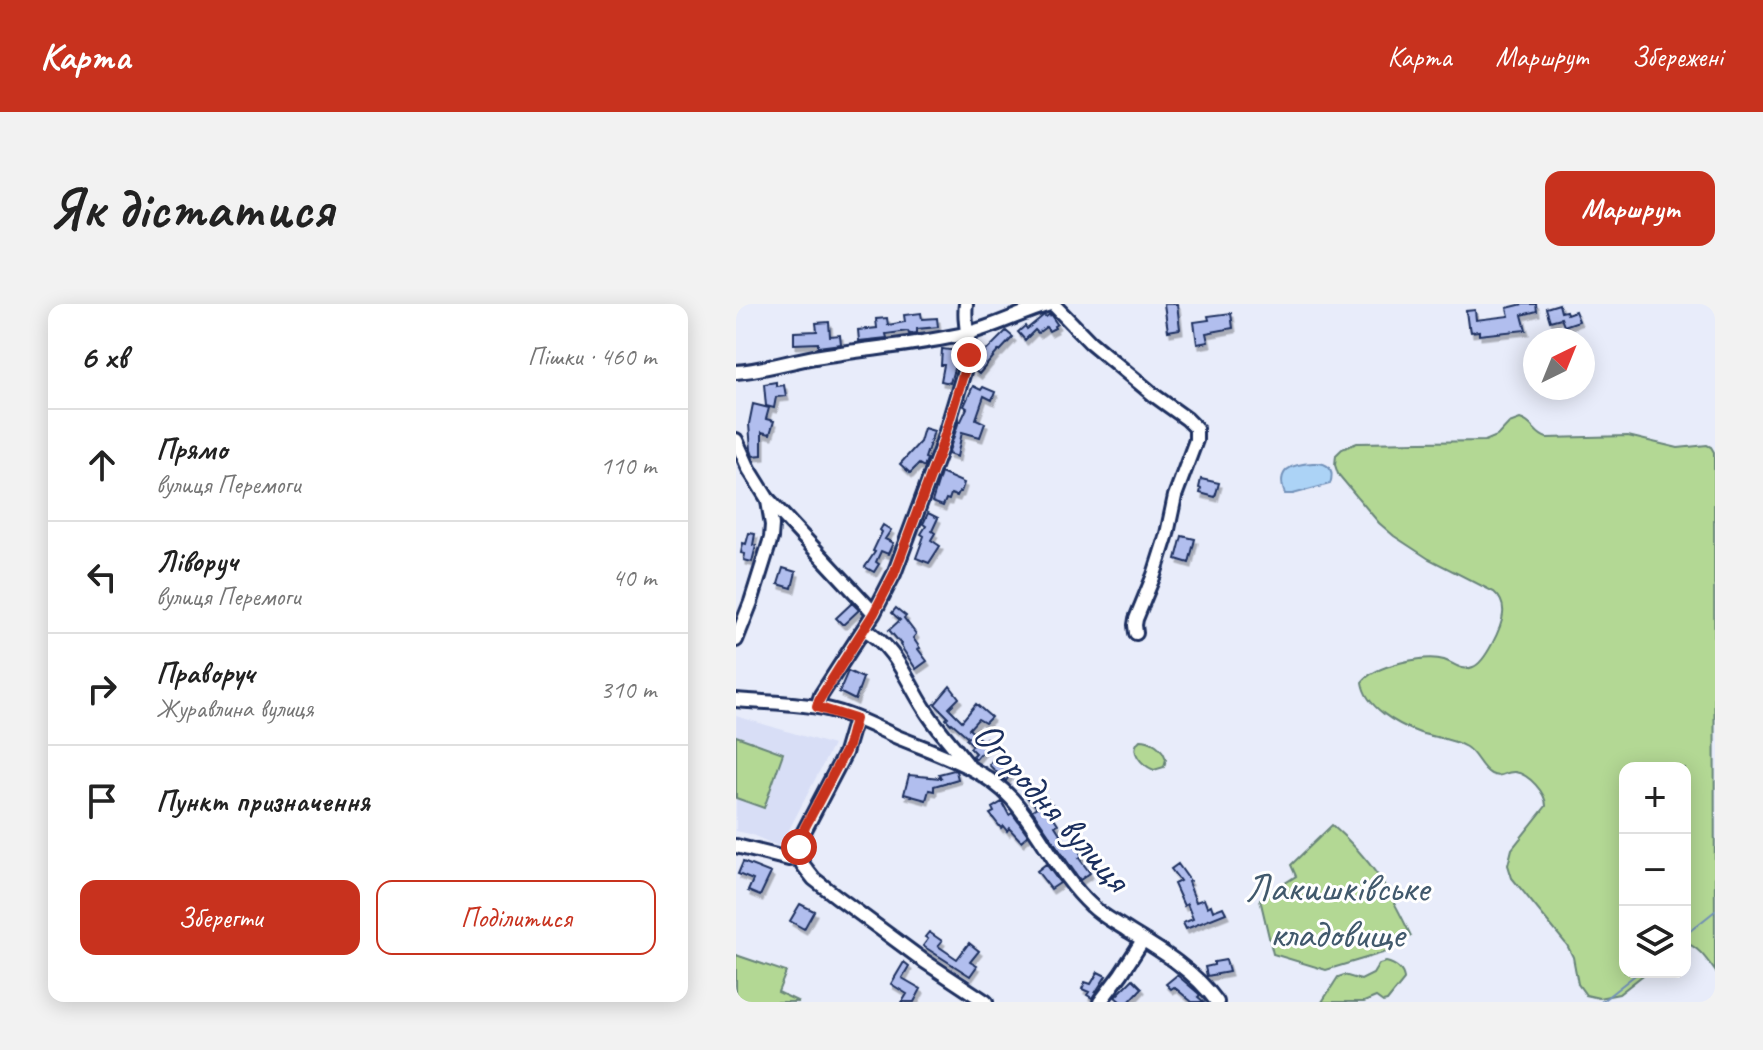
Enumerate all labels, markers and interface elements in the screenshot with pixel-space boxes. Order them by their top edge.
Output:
text: Карта [40,33,130,80]
text: Карта [1387,39,1451,74]
text: Маршрут [1495,39,1588,74]
text: Збережені [1632,39,1723,74]
button: Маршрут [1545,171,1715,246]
text: Як дістатися [48,173,333,244]
north arrow [1523,328,1595,400]
text: 6 хв [80,335,127,378]
route end [951,337,987,373]
text: Пішки · 460 m [528,340,656,373]
text: Прямо [156,430,227,468]
icon: ahead [80,443,124,487]
text: 110 m [600,449,656,482]
text: вулиця Перемоги [156,468,301,501]
text: Ліворуч [156,542,237,580]
icon: left [80,555,124,599]
text: 40 m [612,561,656,594]
text: вулиця Перемоги [156,580,301,613]
text: Праворуч [156,654,254,692]
icon: right [80,667,124,711]
text: 310 m [600,673,656,706]
text: Журавлина вулиця [156,692,313,725]
street label: Огородня вулиця [962,710,1144,904]
map controls [1619,762,1691,978]
button: + [1619,762,1691,834]
icon: arrive [80,779,124,823]
text: Пункт призначення [156,782,370,820]
route start [781,829,817,865]
button: − [1619,834,1691,906]
park label: Лакишківське кладовище [1245,863,1432,959]
button: Зберегти [80,880,360,955]
button: Поділитися [376,880,656,955]
button: layers [1619,906,1691,978]

